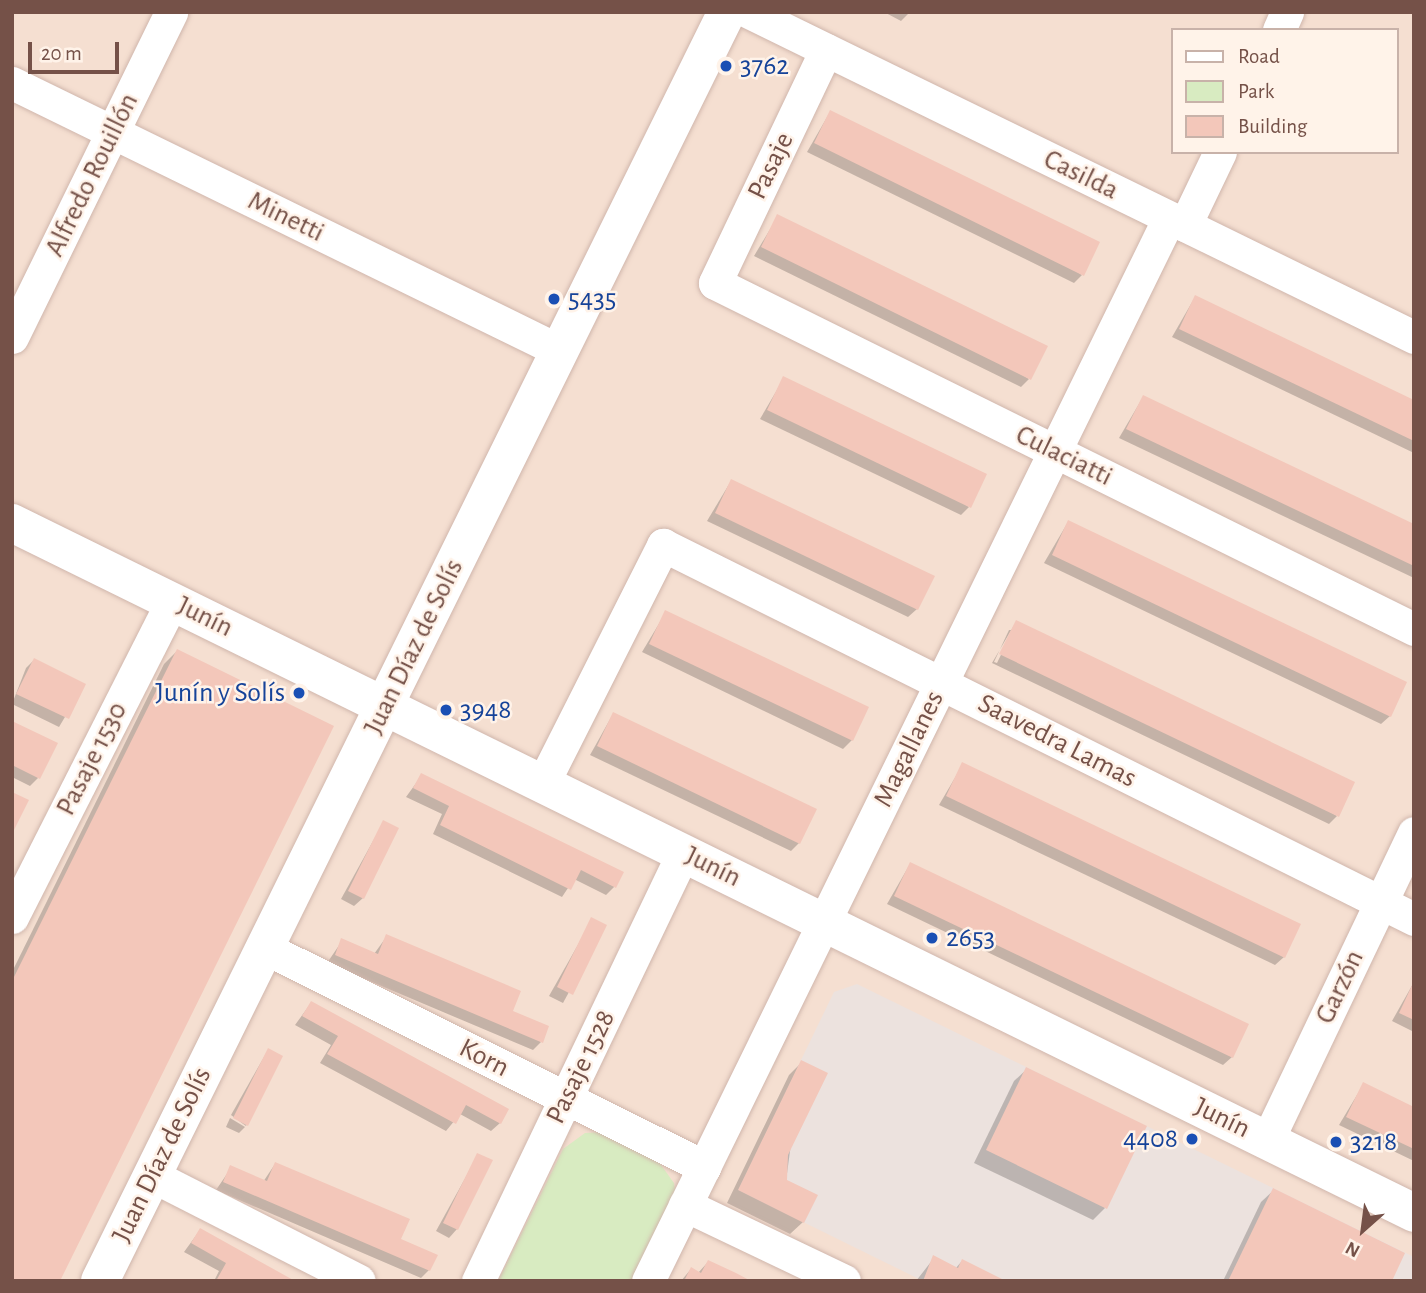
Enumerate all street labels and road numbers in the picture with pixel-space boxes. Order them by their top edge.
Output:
street label: Alfredo Rouillón [38,88,146,262]
street label: Pasaje [740,127,802,205]
street label: Casilda [1038,143,1124,207]
street label: Minetti [242,184,330,250]
street label: Culaciatti [1010,418,1118,494]
street label: Juan Díaz de Solís [357,554,471,740]
street label: Junín [172,589,238,645]
street label: Magallanes [866,685,952,813]
street label: Saavedra Lamas [972,687,1142,795]
street label: Pasaje 1530 [49,697,135,821]
street label: Junín [680,839,746,895]
street label: Garzón [1308,945,1372,1029]
street label: Pasaje 1528 [539,1005,623,1129]
street label: Korn [453,1031,515,1085]
street label: Juan Díaz de Solís [105,1062,219,1248]
street label: Junín [1189,1090,1255,1146]

